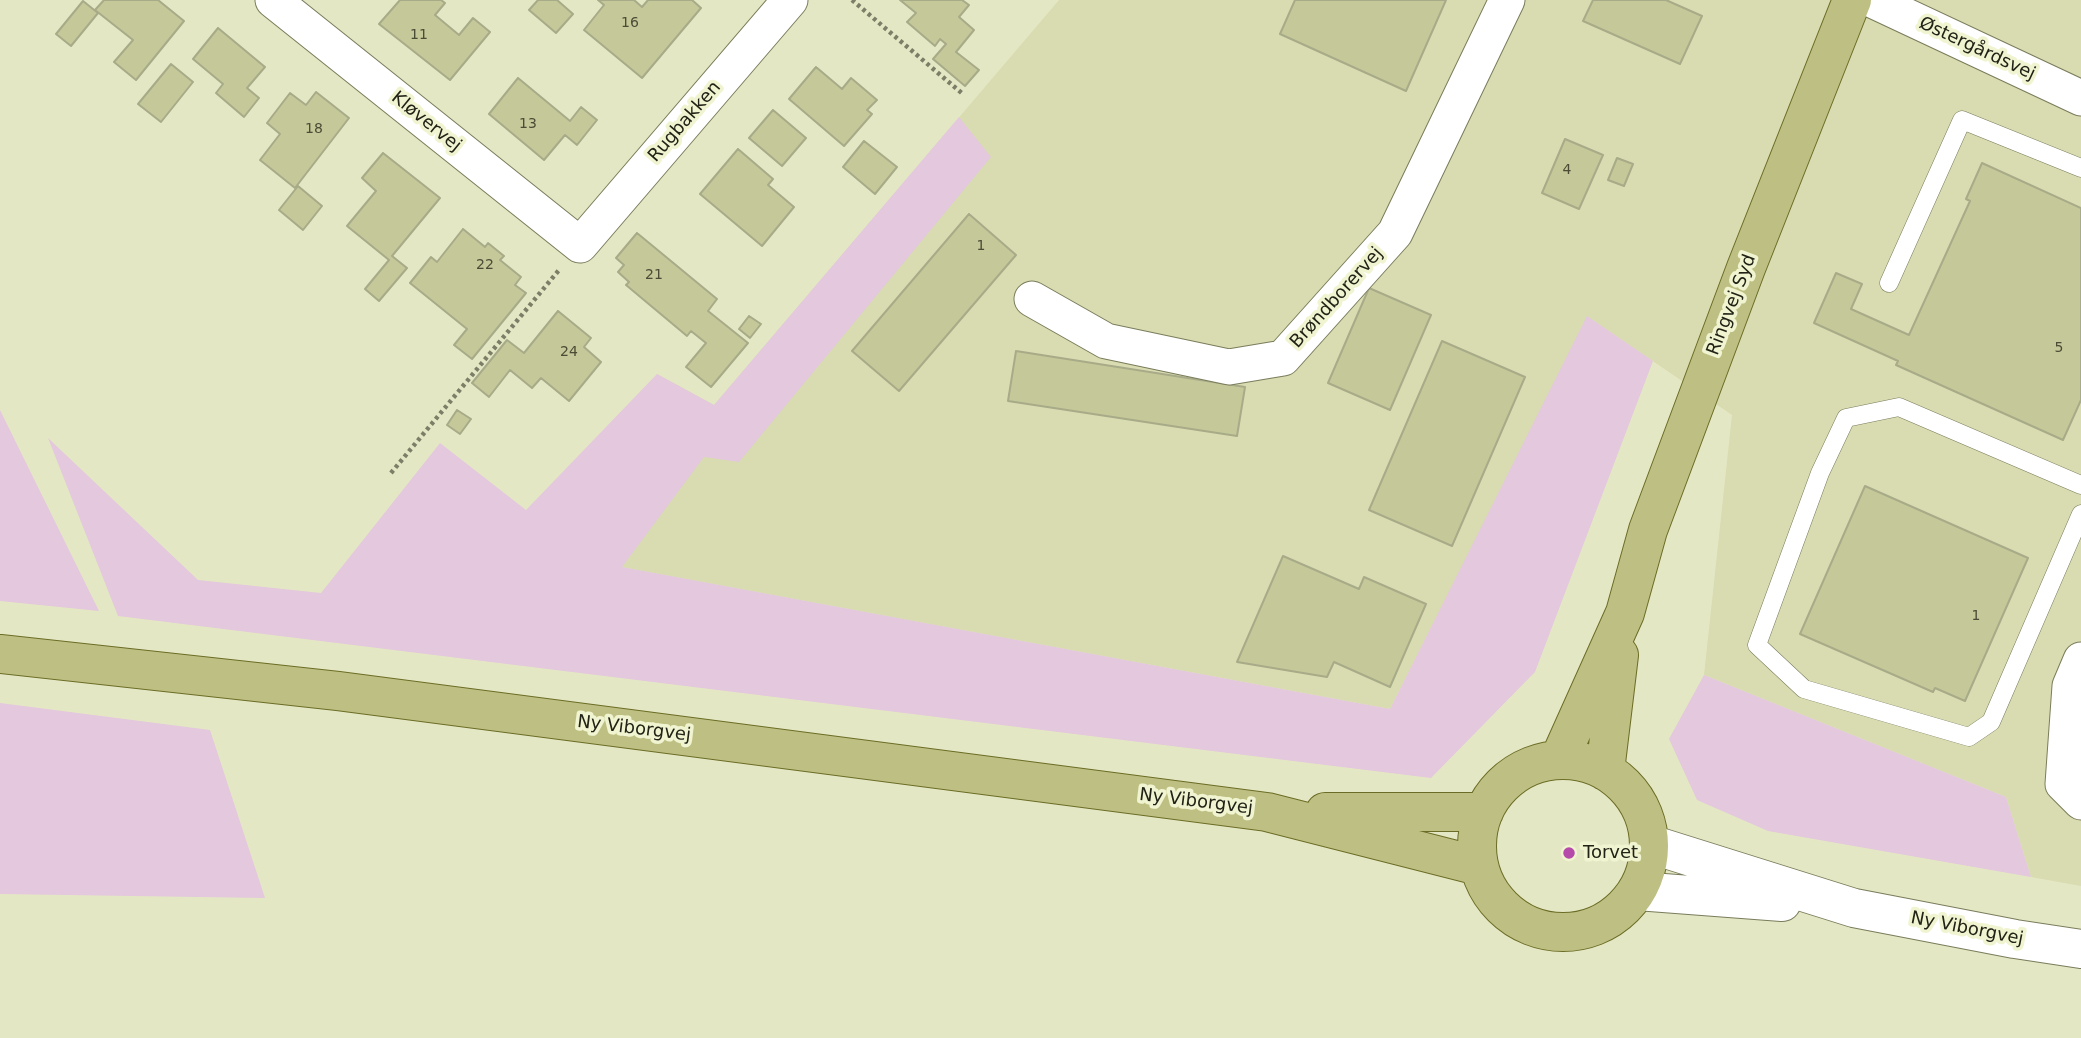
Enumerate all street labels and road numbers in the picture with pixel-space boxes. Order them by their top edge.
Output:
street label: Østergårdsvej [1915,13,2039,85]
street label: Rugbakken [644,77,726,167]
street label: Kløvervej [387,87,465,157]
street label: Brøndborervej [1286,243,1388,353]
street label: Ringvej Syd [1703,252,1761,358]
street label: Ny Viborgvej [576,711,692,747]
street label: Ny Viborgvej [1138,784,1254,820]
street label: Ny Viborgvej [1909,907,2025,951]

